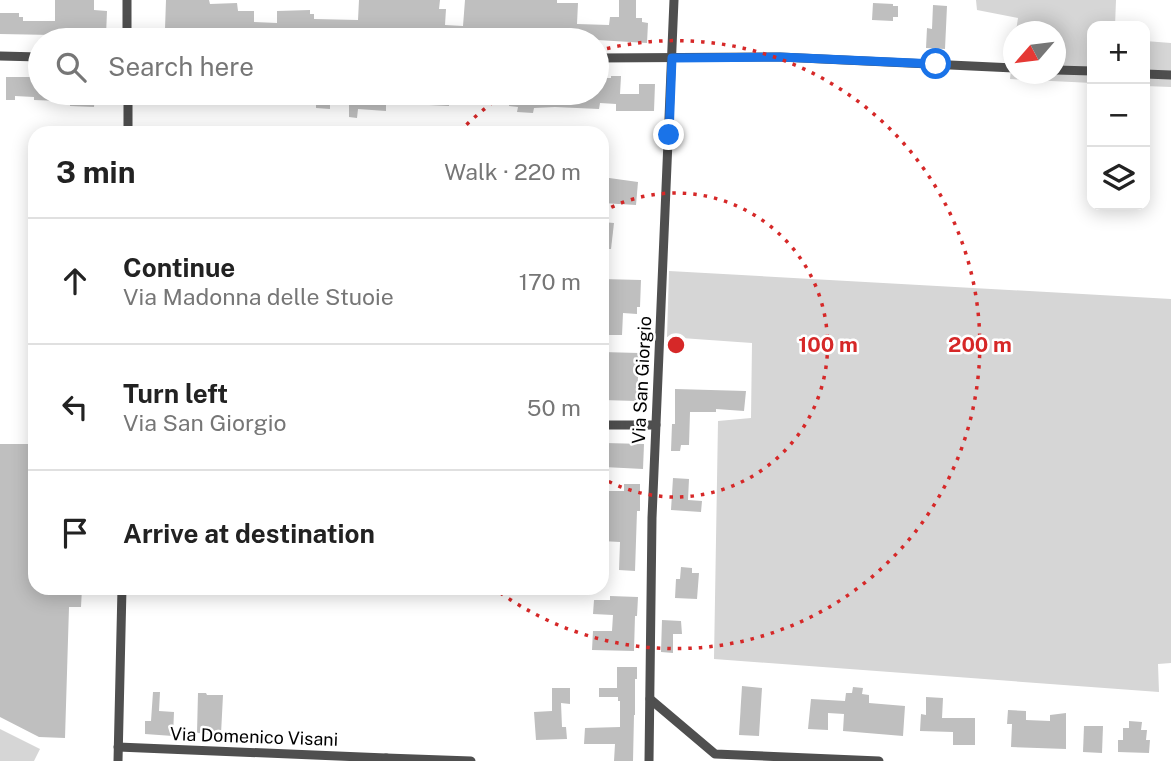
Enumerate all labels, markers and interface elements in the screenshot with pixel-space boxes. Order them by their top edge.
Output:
north arrow [1003,21,1066,84]
map controls [1087,21,1150,210]
button: + [1087,21,1150,84]
search box [28,28,609,105]
icon: search [52,48,90,86]
route start [920,48,951,79]
text: Search here [108,51,254,82]
button: − [1087,84,1150,147]
route end [653,119,684,150]
button: layers [1087,147,1150,210]
text: 3 min [56,154,135,190]
text: Walk · 220 m [444,158,581,185]
text: Continue [123,252,235,283]
icon: ahead [56,262,94,300]
text: 170 m [519,268,581,295]
text: Via Madonna delle Stuoie [123,283,394,310]
street label: Via San Giorgio [628,316,655,444]
text: 100 m [798,332,858,357]
text: 200 m [948,332,1012,357]
centre of rings [664,333,688,357]
text: Turn left [123,378,228,409]
icon: left [56,388,94,426]
text: 50 m [527,394,581,421]
text: Via San Giorgio [123,409,287,436]
icon: arrive [56,514,94,552]
text: Arrive at destination [123,518,375,549]
street label: Via Domenico Visani [169,723,339,750]

